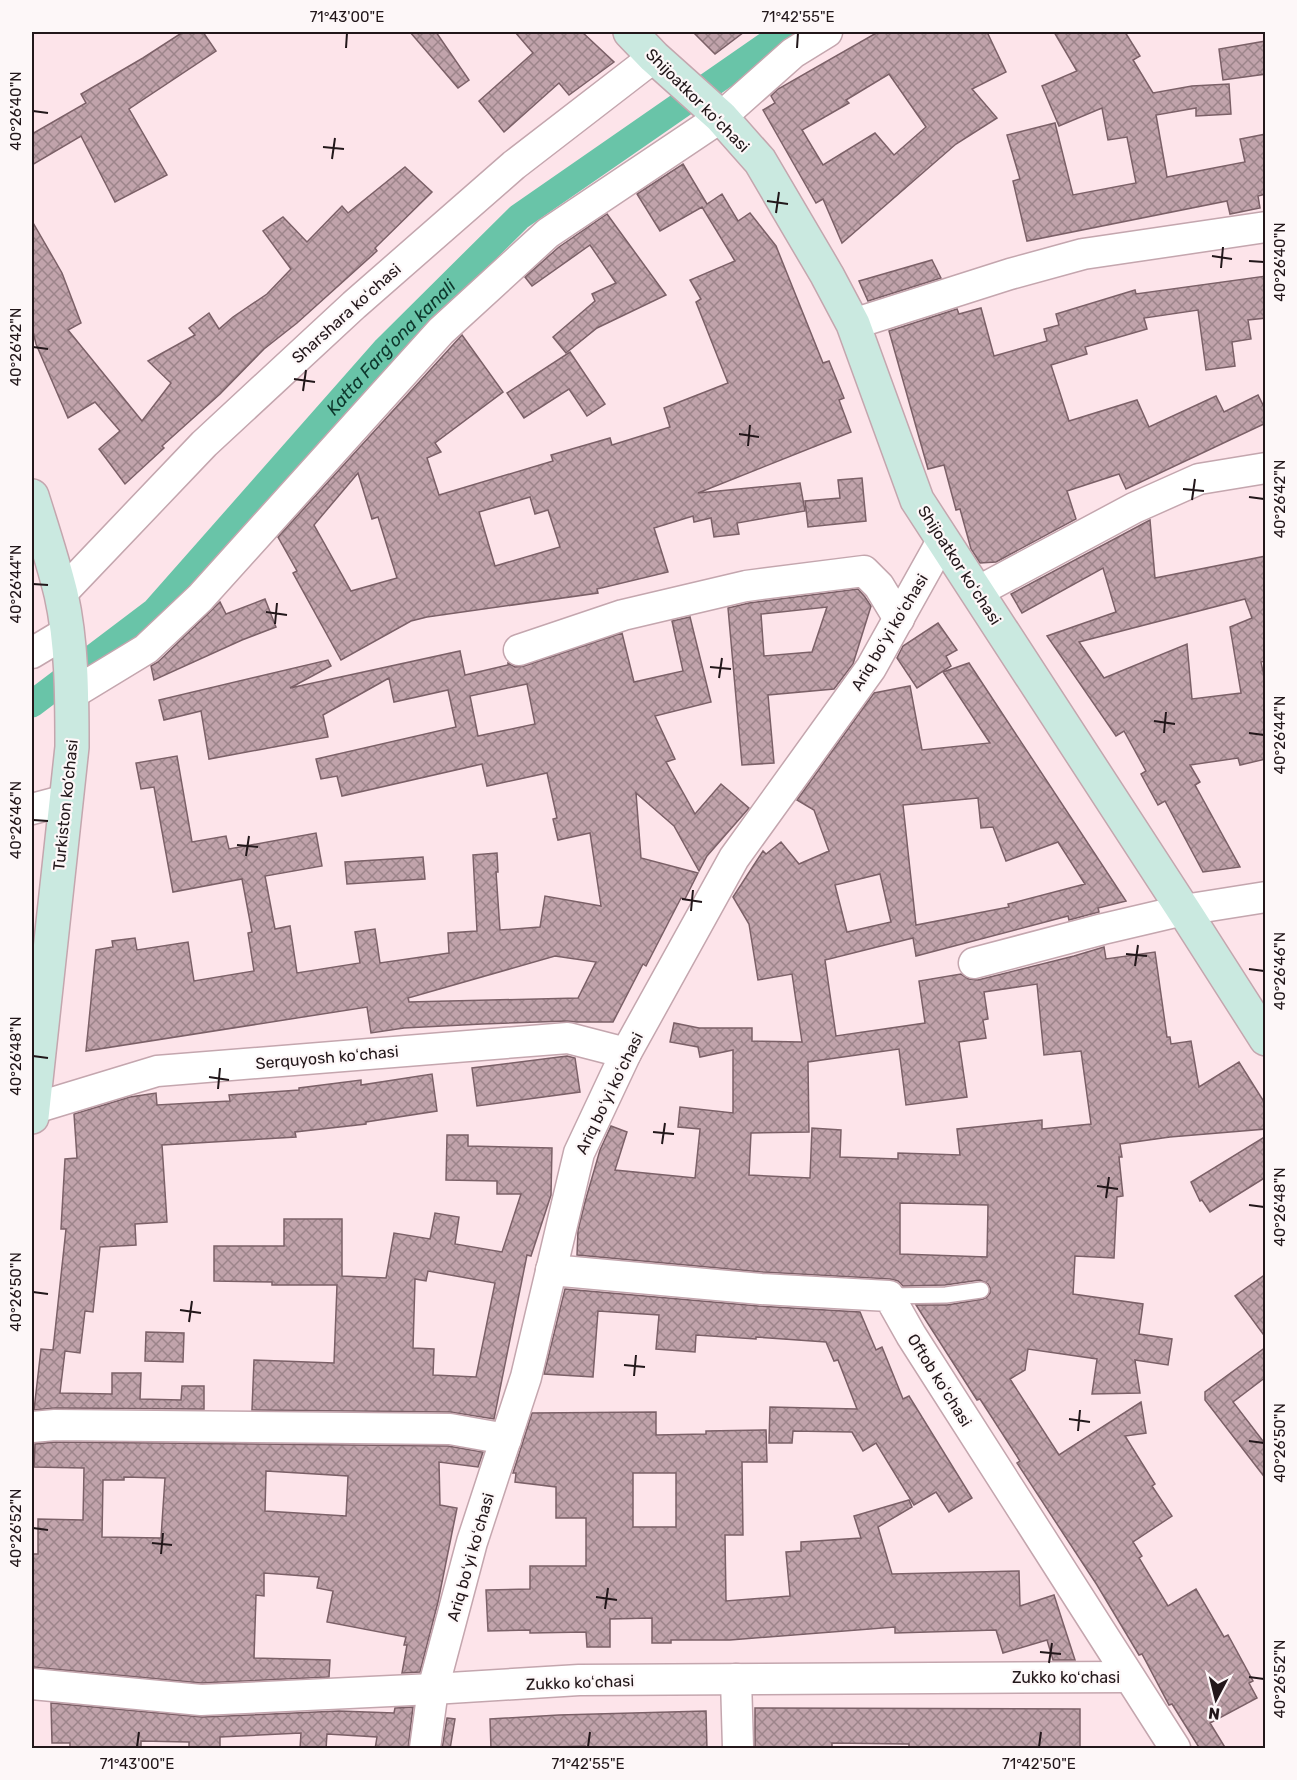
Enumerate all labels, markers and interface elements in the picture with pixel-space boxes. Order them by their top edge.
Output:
text: 71°43'00"E [310,8,384,26]
text: 71°42'55"E [761,8,835,26]
street label: Shijoatkor koʻchasi [642,45,753,156]
text: 40°26'40"N [7,71,25,151]
text: 40°26'40"N [1271,222,1289,302]
street label: Sharshara koʻchasi [288,259,405,367]
water label: Katta Farg'ona kanali [322,275,461,420]
text: 40°26'42"N [7,308,25,386]
text: 40°26'42"N [1271,460,1289,538]
street label: Shijoatkor koʻchasi [914,502,1005,629]
text: 40°26'44"N [7,545,25,623]
street label: Ariq boʻyi koʻchasi [847,570,932,694]
text: 40°26'44"N [1271,696,1289,774]
street label: Turkiston ko’chasi [49,738,82,872]
text: 40°26'46"N [7,781,25,859]
text: 40°26'46"N [1271,932,1289,1010]
text: 40°26'48"N [7,1016,25,1096]
street label: Ariq boʻyi koʻchasi [572,1029,647,1157]
street label: Serquyosh koʻchasi [255,1042,399,1073]
text: 40°26'48"N [1271,1167,1289,1247]
text: 40°26'50"N [7,1252,25,1332]
street label: Oftob koʻchasi [903,1330,976,1430]
text: 40°26'50"N [1271,1403,1289,1483]
text: 40°26'52"N [7,1489,25,1568]
street label: Ariq boʻyi koʻchasi [443,1491,498,1624]
text: 40°26'52"N [1271,1640,1289,1719]
street label: Zukko koʻchasi [1012,1668,1120,1687]
north arrow [1186,1669,1246,1729]
street label: Zukko koʻchasi [526,1671,634,1694]
text: N [1207,1703,1221,1724]
text: 71°43'00"E [100,1755,174,1773]
text: 71°42'55"E [551,1755,625,1773]
text: 71°42'50"E [1002,1755,1076,1773]

